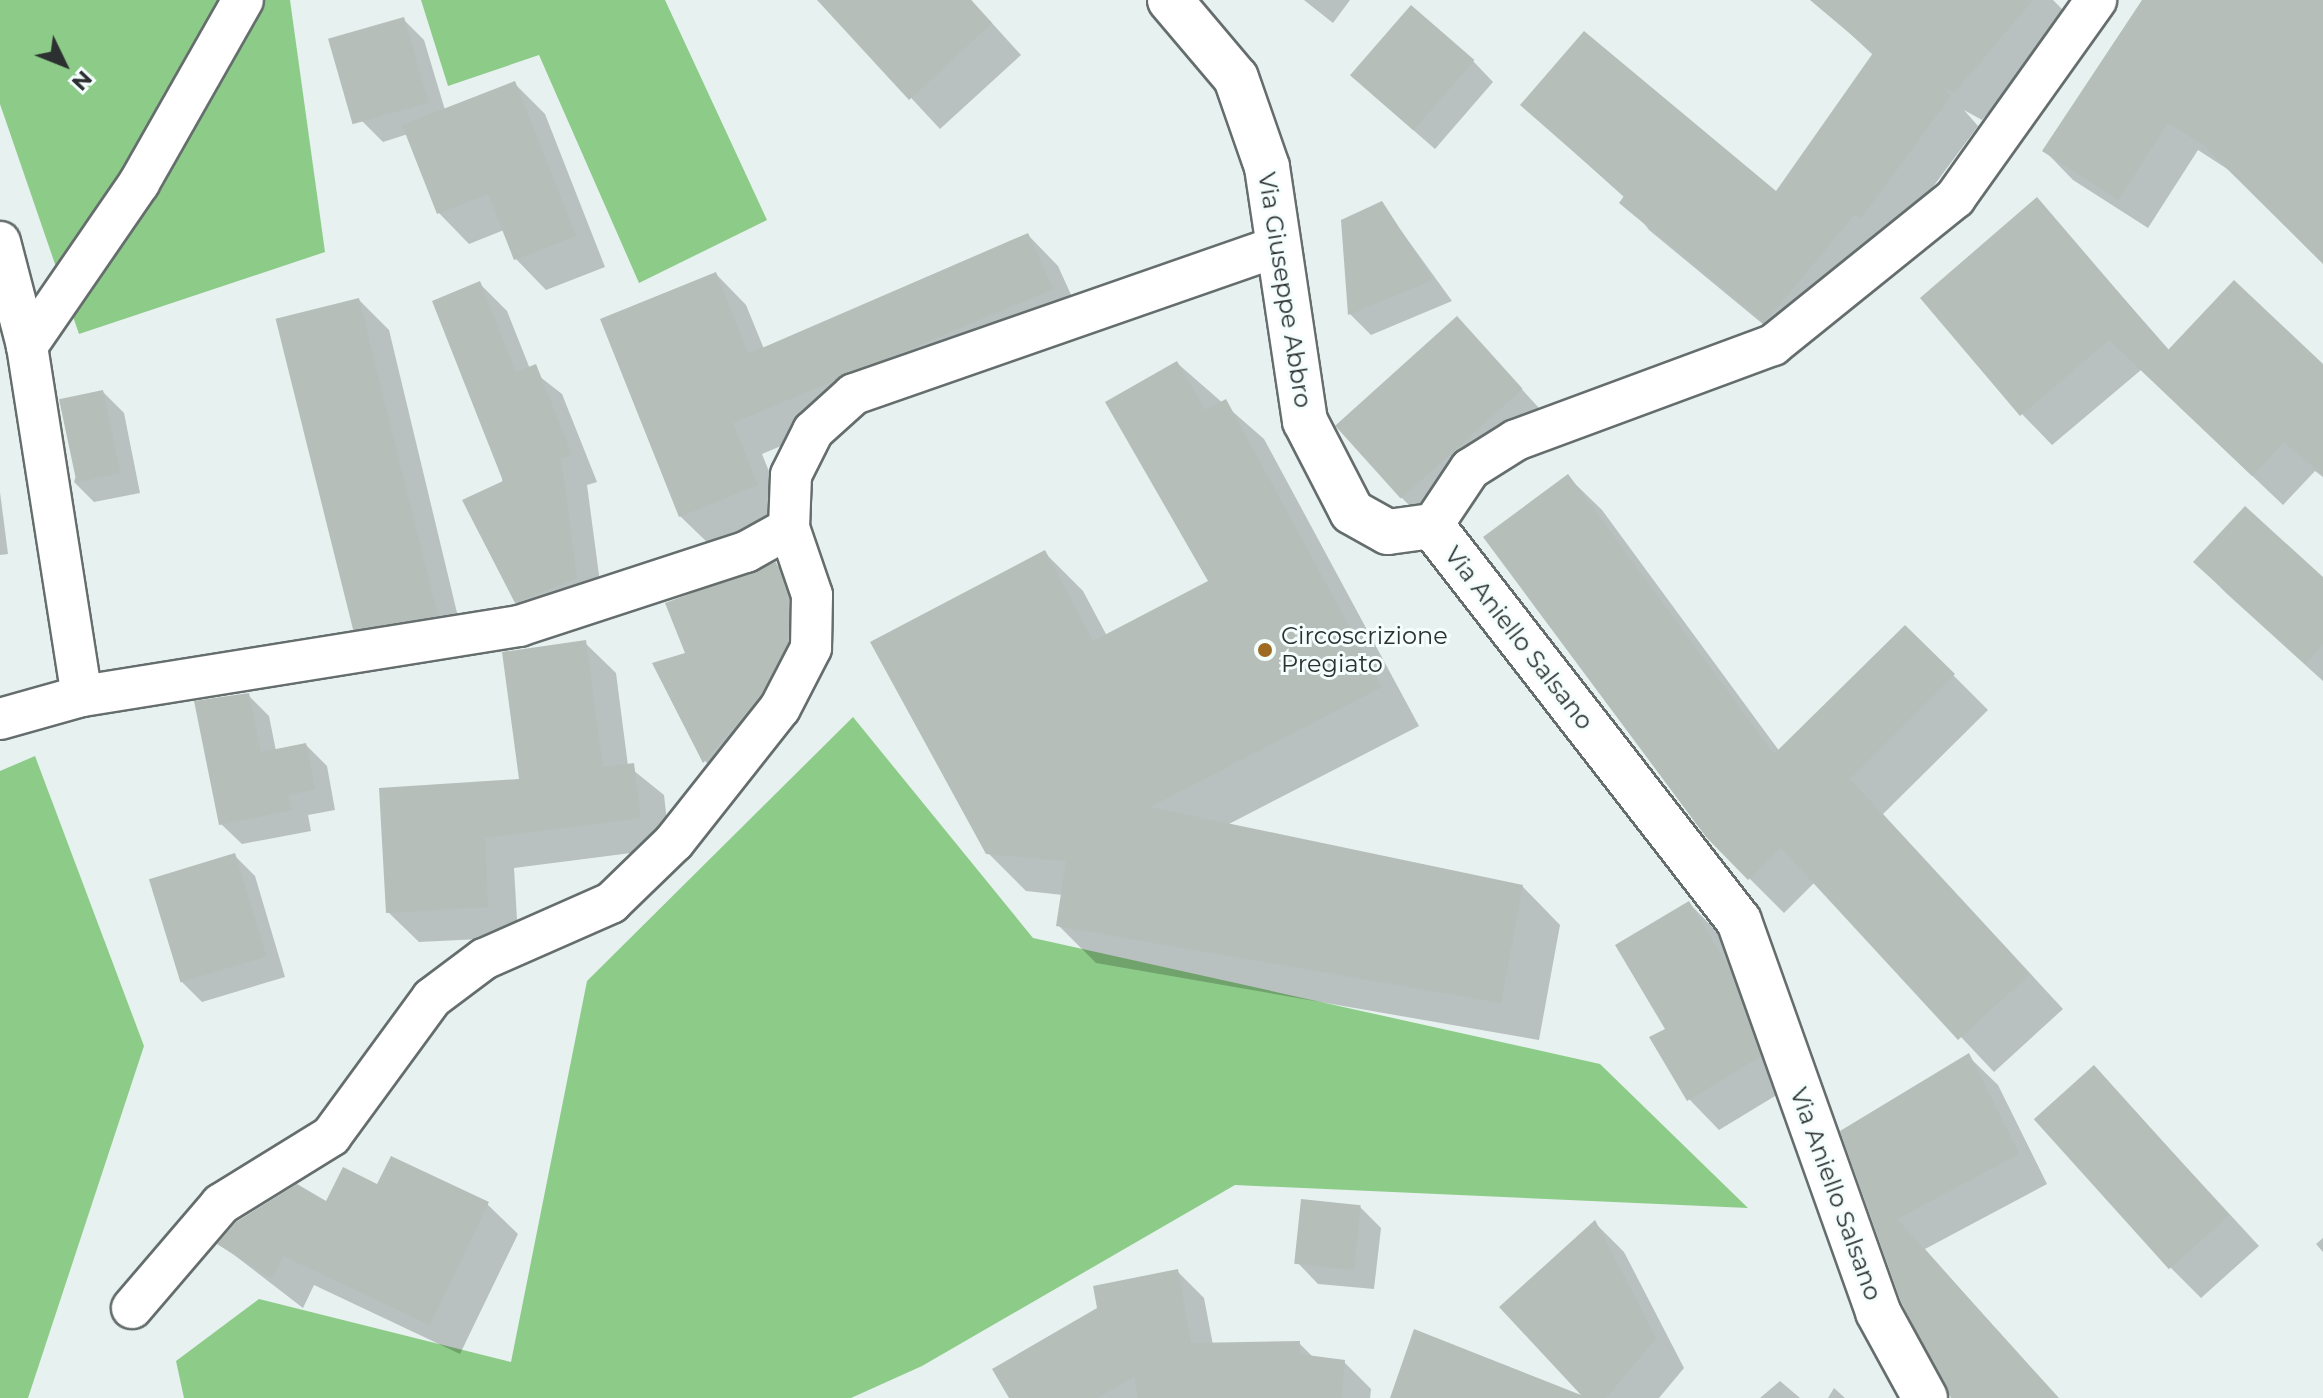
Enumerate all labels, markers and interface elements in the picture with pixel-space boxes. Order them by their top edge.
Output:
north arrow [24,24,104,104]
text: N [66,65,98,96]
street label: Via Giuseppe Abbro [1252,170,1318,410]
street label: Via Aniello Salsano [1439,541,1599,735]
place label: Circoscrizione Pregiato [1281,622,1448,678]
marker: Circoscrizione Pregiato [1256,641,1274,659]
street label: Via Aniello Salsano [1784,1084,1888,1304]

